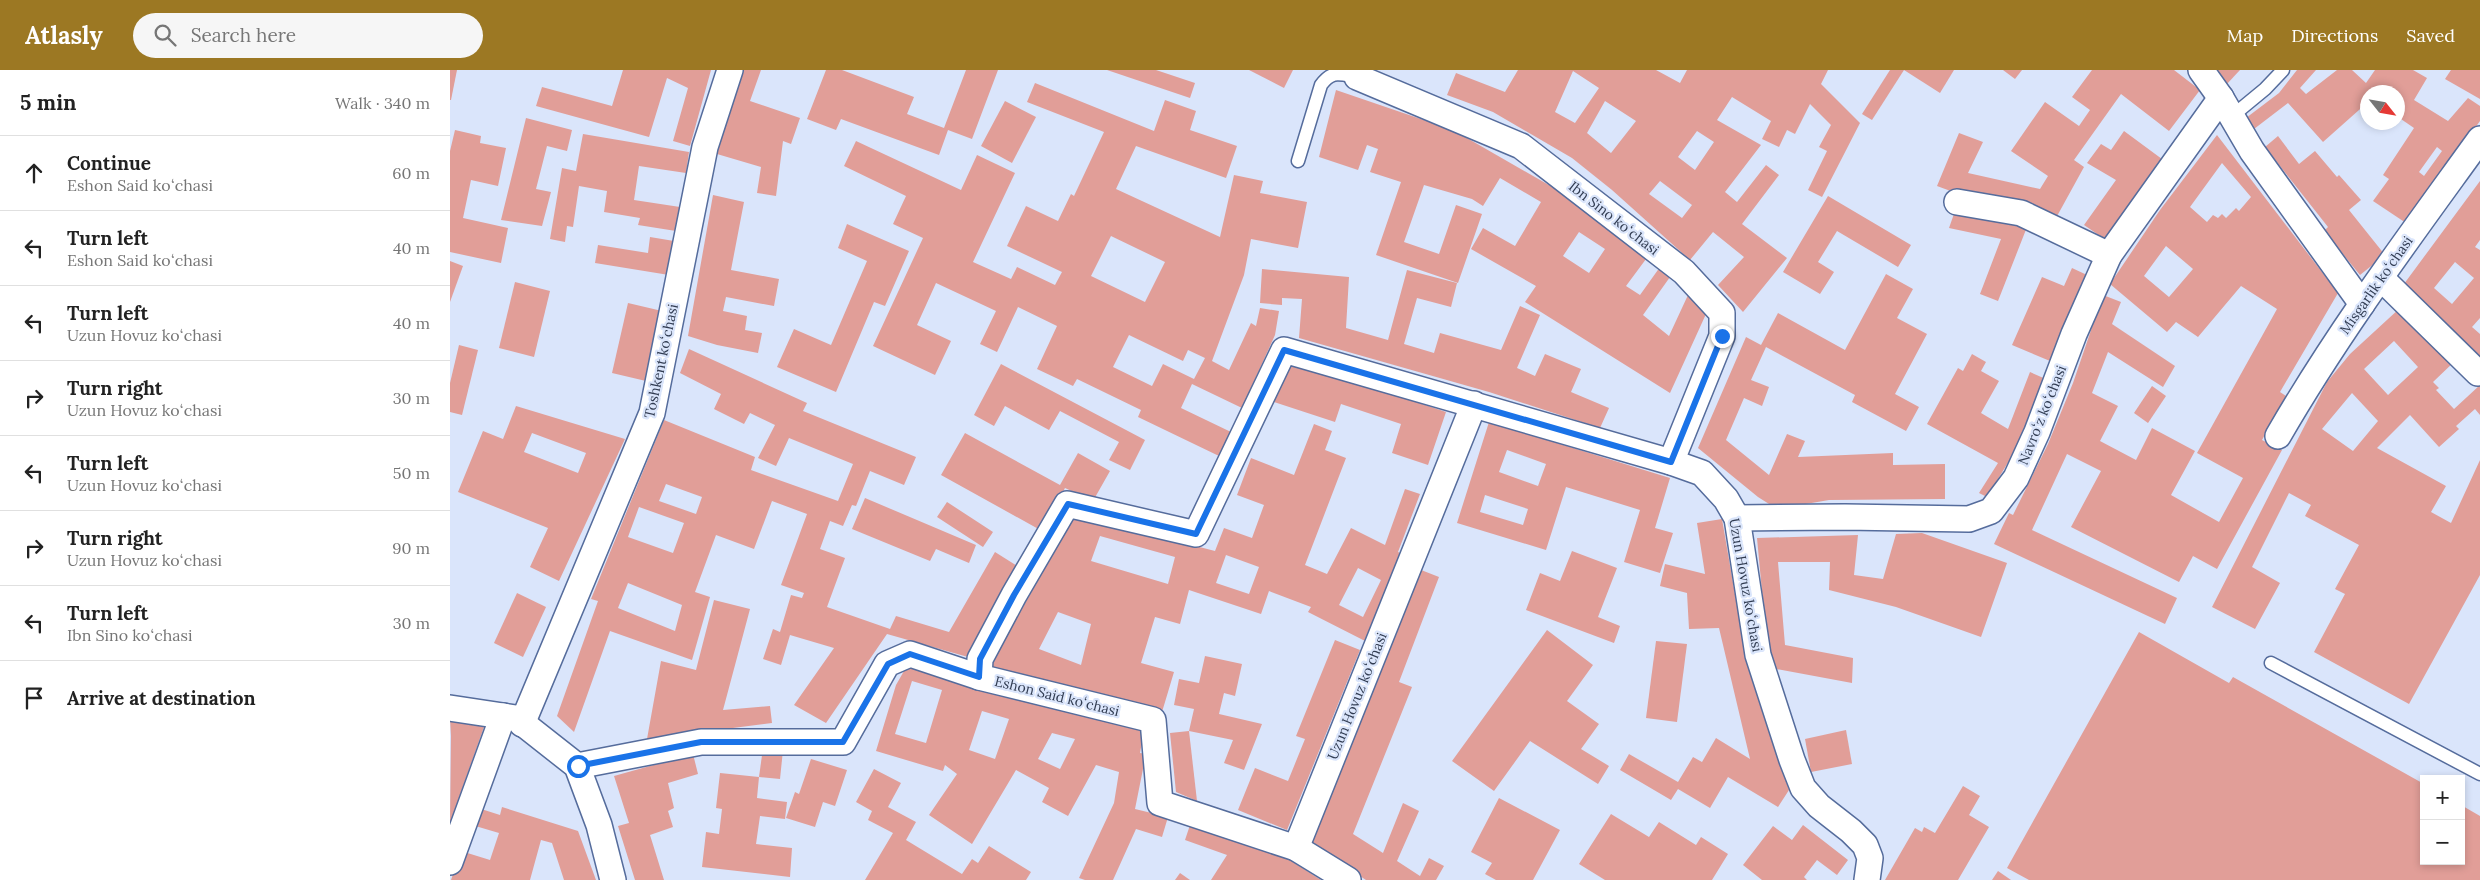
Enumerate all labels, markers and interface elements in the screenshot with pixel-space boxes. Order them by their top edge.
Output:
search box [133,13,483,58]
text: Atlasly [25,20,103,51]
icon: search [151,21,179,49]
text: Search here [191,23,296,47]
text: Map [2227,24,2263,47]
text: Directions [2291,24,2378,47]
text: Saved [2406,24,2455,47]
north arrow [2360,85,2405,130]
text: 5 min [20,89,76,116]
text: Walk · 340 m [335,93,430,113]
text: Continue [67,151,151,175]
icon: ahead [20,159,48,187]
text: 60 m [392,163,430,183]
text: Eshon Said koʻchasi [67,175,213,195]
street label: Ibn Sino koʻchasi [1565,177,1663,259]
text: Turn left [67,226,148,250]
street label: Misgarlik koʻchasi [2335,232,2417,338]
icon: left [20,234,48,262]
text: 40 m [393,238,430,258]
text: Eshon Said koʻchasi [67,250,213,270]
text: Turn left [67,301,148,325]
street label: Toshkent koʻchasi [640,302,682,420]
icon: left [20,309,48,337]
text: 40 m [393,313,430,333]
text: Uzun Hovuz koʻchasi [67,325,222,345]
route end [1711,325,1734,348]
street label: Navroʻz koʻchasi [2014,362,2070,467]
text: Turn right [67,376,163,400]
icon: right [20,384,48,412]
text: 30 m [393,388,430,408]
text: Uzun Hovuz koʻchasi [67,400,222,420]
text: Turn left [67,451,148,475]
icon: left [20,459,48,487]
text: 50 m [393,463,430,483]
text: Uzun Hovuz koʻchasi [67,475,222,495]
street label: Uzun Hovuz koʻchasi [1725,517,1767,653]
text: Turn right [67,526,163,550]
icon: right [20,534,48,562]
text: 90 m [392,538,430,558]
text: Uzun Hovuz koʻchasi [67,550,222,570]
text: Turn left [67,601,148,625]
icon: left [20,609,48,637]
text: 30 m [393,613,430,633]
text: Ibn Sino koʻchasi [67,625,193,645]
street label: Uzun Hovuz koʻchasi [1323,630,1391,762]
street label: Eshon Said koʻchasi [993,672,1121,720]
icon: arrive [20,684,48,712]
text: Arrive at destination [67,686,256,710]
route start [567,755,590,778]
map controls [2420,775,2465,865]
button: + [2420,775,2465,820]
button: − [2420,820,2465,865]

